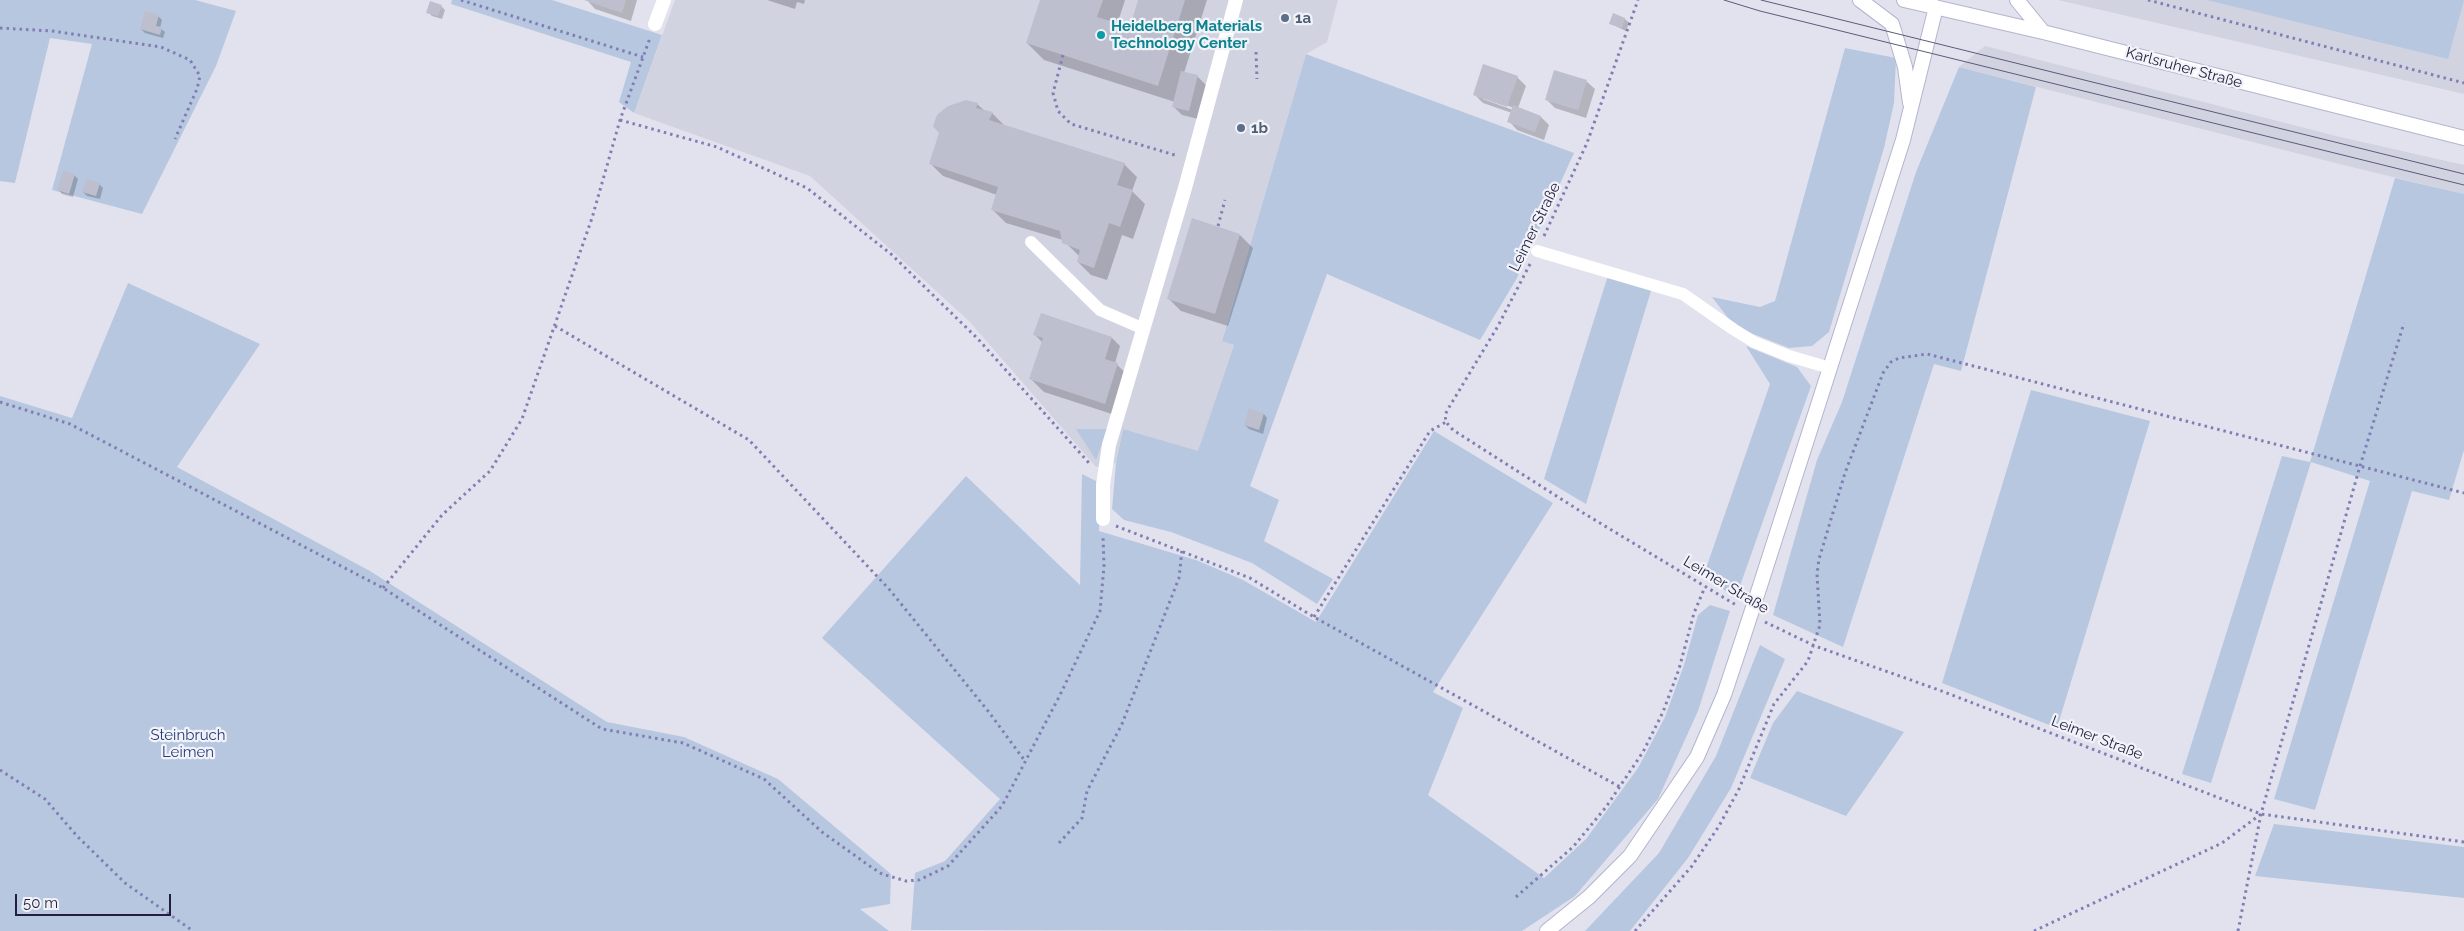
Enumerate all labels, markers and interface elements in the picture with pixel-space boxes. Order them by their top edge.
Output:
place label: 1a [1295,9,1311,27]
marker: 1a [1279,12,1291,24]
place label: Heidelberg Materials Technology Center [1111,17,1262,52]
marker: Heidelberg Materials Technology Center [1095,29,1107,41]
street label: Karlsruher Straße [2124,44,2244,92]
place label: 1b [1251,119,1268,137]
marker: 1b [1235,122,1247,134]
street label: Leimer Straße [1506,180,1564,274]
street label: Leimer Straße [1680,552,1772,618]
street label: Leimer Straße [2049,712,2145,764]
park label: Steinbruch Leimen [150,726,226,761]
scale bar [18,884,174,916]
text: 50 m [23,894,58,912]

